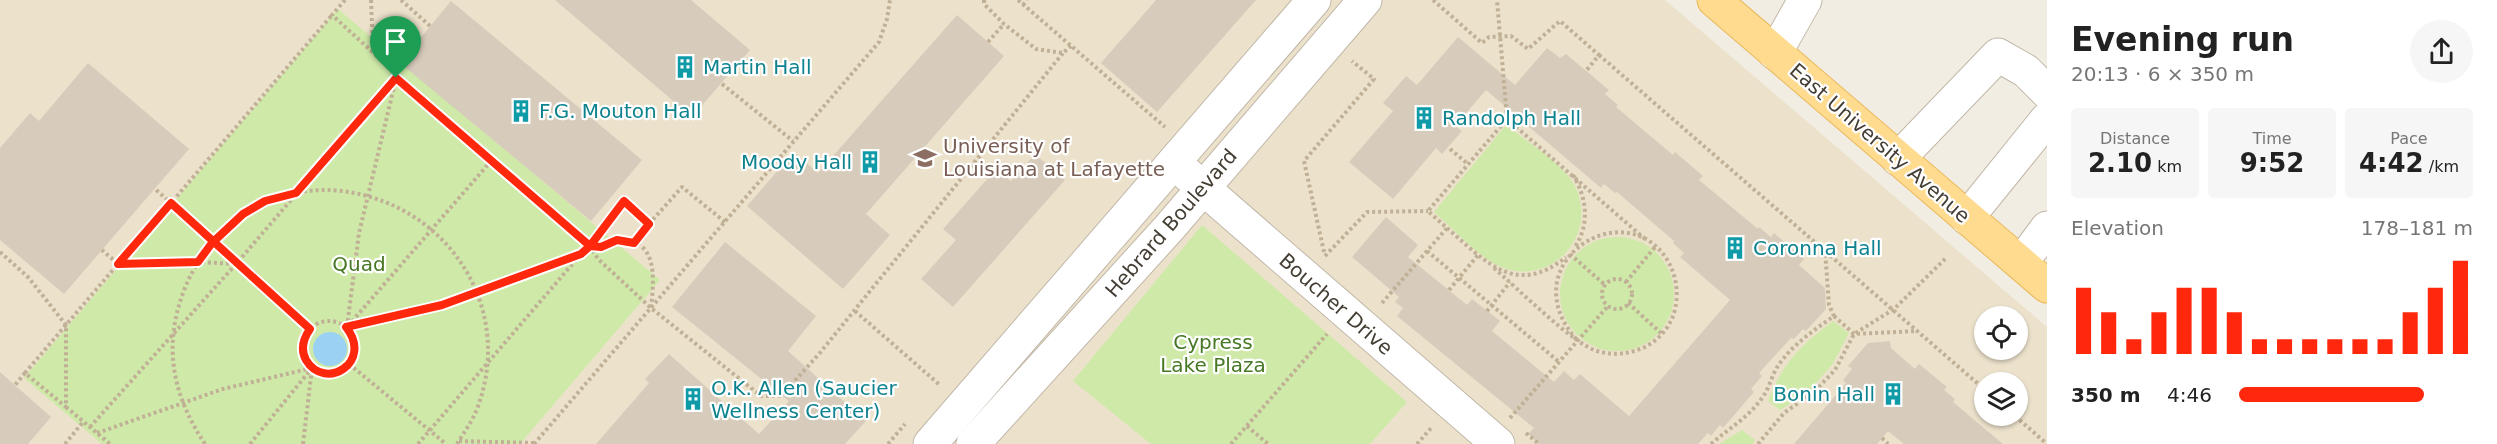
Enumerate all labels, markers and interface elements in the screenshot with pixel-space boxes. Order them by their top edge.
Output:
pin [370,16,421,78]
text: Evening run [2071,20,2294,59]
button: share [2410,20,2473,83]
icon: arrive [379,25,412,58]
building icon: Martin Hall [672,54,698,80]
place label: Martin Hall [703,55,812,79]
street label: East University Avenue [1785,58,1975,228]
text: 20:13 · 6 × 350 m [2071,62,2254,86]
building icon: F.G. Mouton Hall [508,98,534,124]
place label: F.G. Mouton Hall [539,99,702,123]
building icon: Randolph Hall [1411,105,1437,131]
place label: Randolph Hall [1442,106,1581,130]
text: Distance [2100,129,2170,148]
text: Time [2252,129,2292,148]
text: Pace [2390,129,2428,148]
place label: University of Louisiana at Lafayette [943,134,1165,181]
street label: Hebrard Boulevard [1100,144,1242,302]
school or university icon: University of Louisiana at Lafayette [912,145,938,171]
text: 2.10 [2088,148,2152,178]
text: 9:52 [2240,148,2304,178]
text: 4:42 [2359,148,2424,178]
building icon: Moody Hall [857,149,883,175]
place label: Moody Hall [741,150,852,174]
text: km [2152,157,2182,176]
text: /km [2424,157,2459,176]
text: Elevation [2071,216,2164,240]
text: 178–181 m [2361,216,2473,240]
building icon: Coronna Hall [1722,235,1748,261]
place label: Coronna Hall [1753,236,1882,260]
street label: Boucher Drive [1274,248,1398,360]
park label: Quad [332,252,386,276]
map controls [1974,306,2028,426]
button: locate [1974,306,2028,360]
park label: Cypress Lake Plaza [1160,330,1266,377]
button: layers [1974,372,2028,426]
place label: O.K. Allen (Saucier Wellness Center) [711,376,898,423]
building icon: Bonin Hall [1880,381,1906,407]
place label: Bonin Hall [1773,382,1875,406]
text: 350 m [2071,383,2141,407]
text: 4:46 [2167,383,2212,407]
building icon: O.K. Allen (Saucier Wellness Center) [680,386,706,412]

